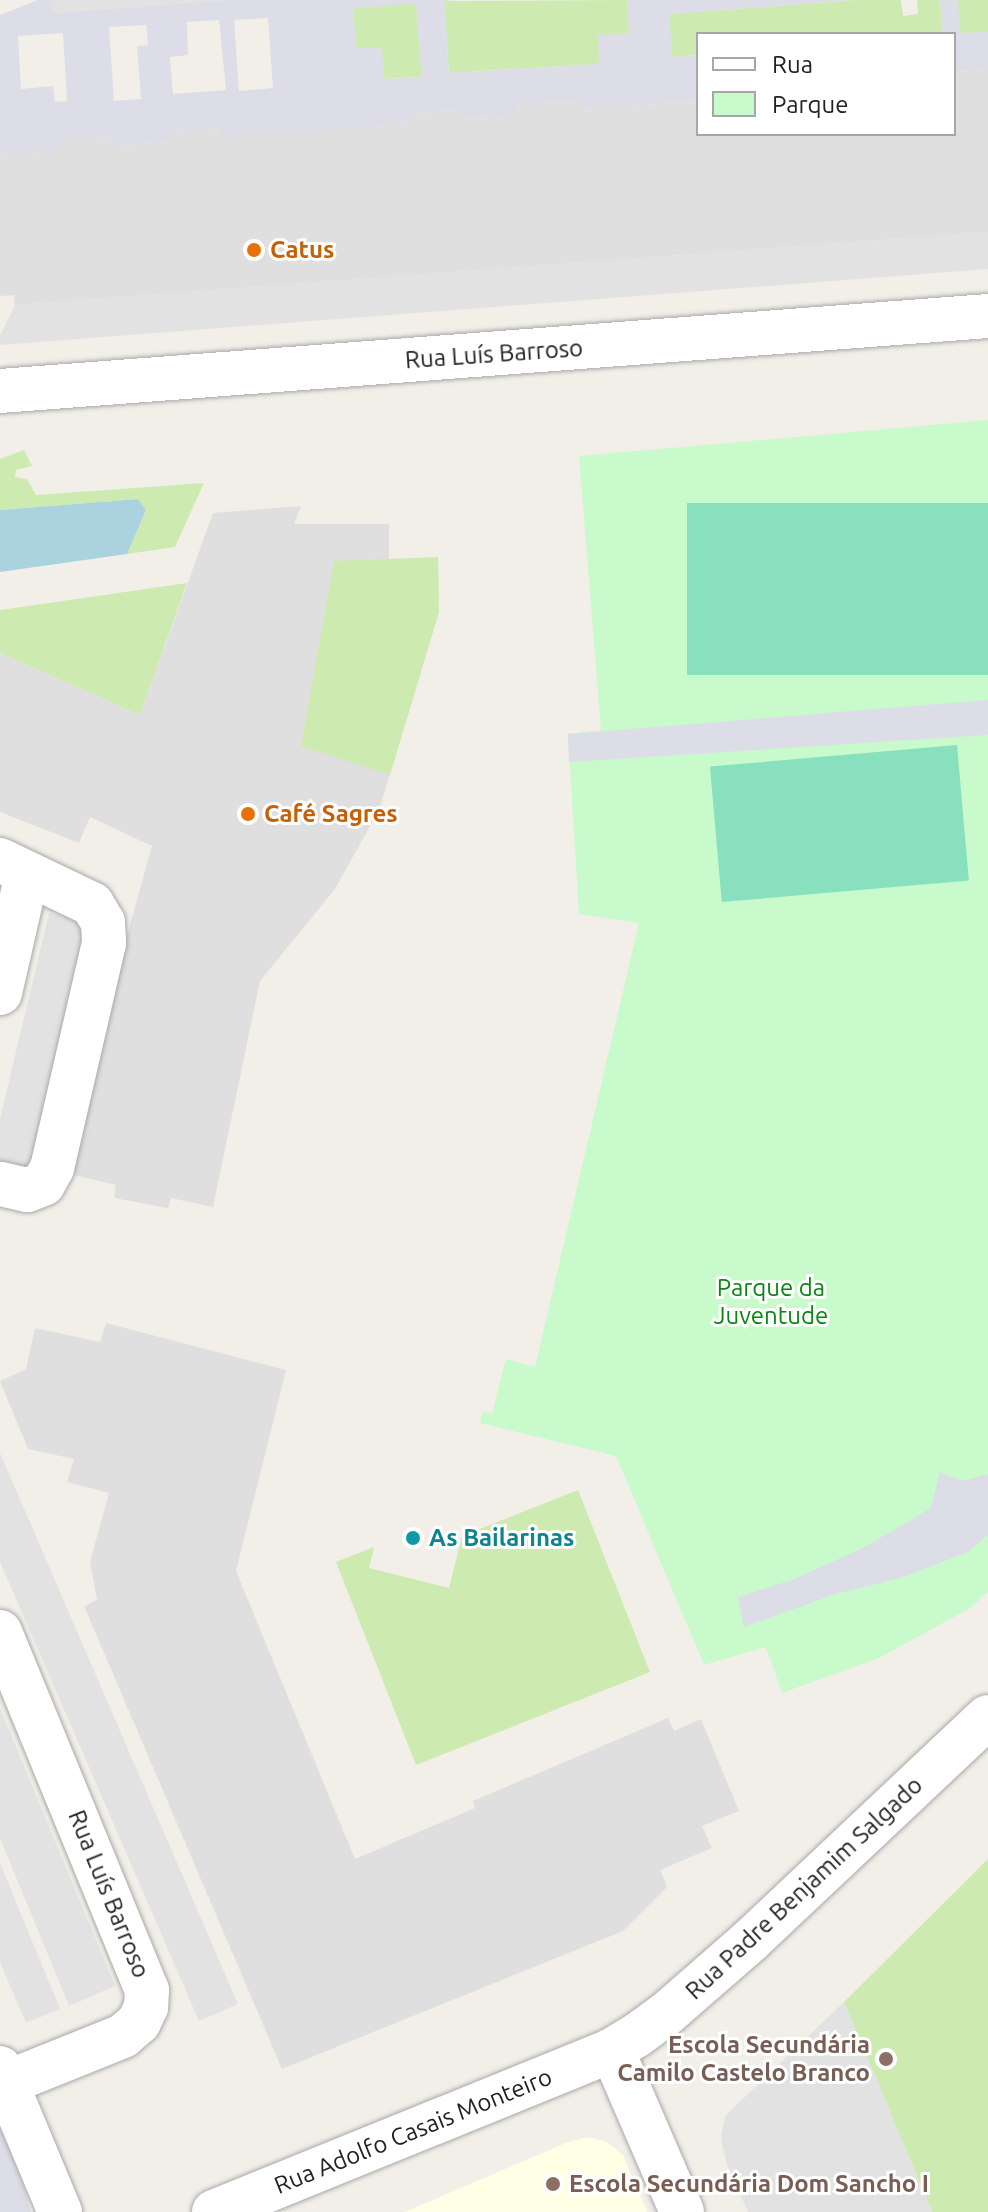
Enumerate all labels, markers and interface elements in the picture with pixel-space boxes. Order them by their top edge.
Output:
legend [696,32,956,136]
text: Rua [772,51,813,78]
text: Parque [772,91,849,118]
place label: Catus [270,236,334,264]
marker: Catus [245,241,263,259]
street label: Rua Luís Barroso [404,333,584,375]
place label: Café Sagres [264,800,398,828]
marker: Café Sagres [239,805,257,823]
park label: Parque da Juventude [714,1274,828,1330]
place label: As Bailarinas [429,1524,574,1552]
marker: As Bailarinas [404,1529,422,1547]
street label: Rua Padre Benjamim Salgado [680,1771,928,2005]
street label: Rua Luís Barroso [62,1806,156,1982]
place label: Escola Secundária Camilo Castelo Branco [617,2031,870,2087]
marker: Escola Secundária Camilo Castelo Branco [877,2050,895,2068]
street label: Rua Adolfo Casais Monteiro [270,2062,556,2200]
place label: Escola Secundária Dom Sancho I [569,2170,929,2198]
marker: Escola Secundária Dom Sancho I [544,2175,562,2193]

